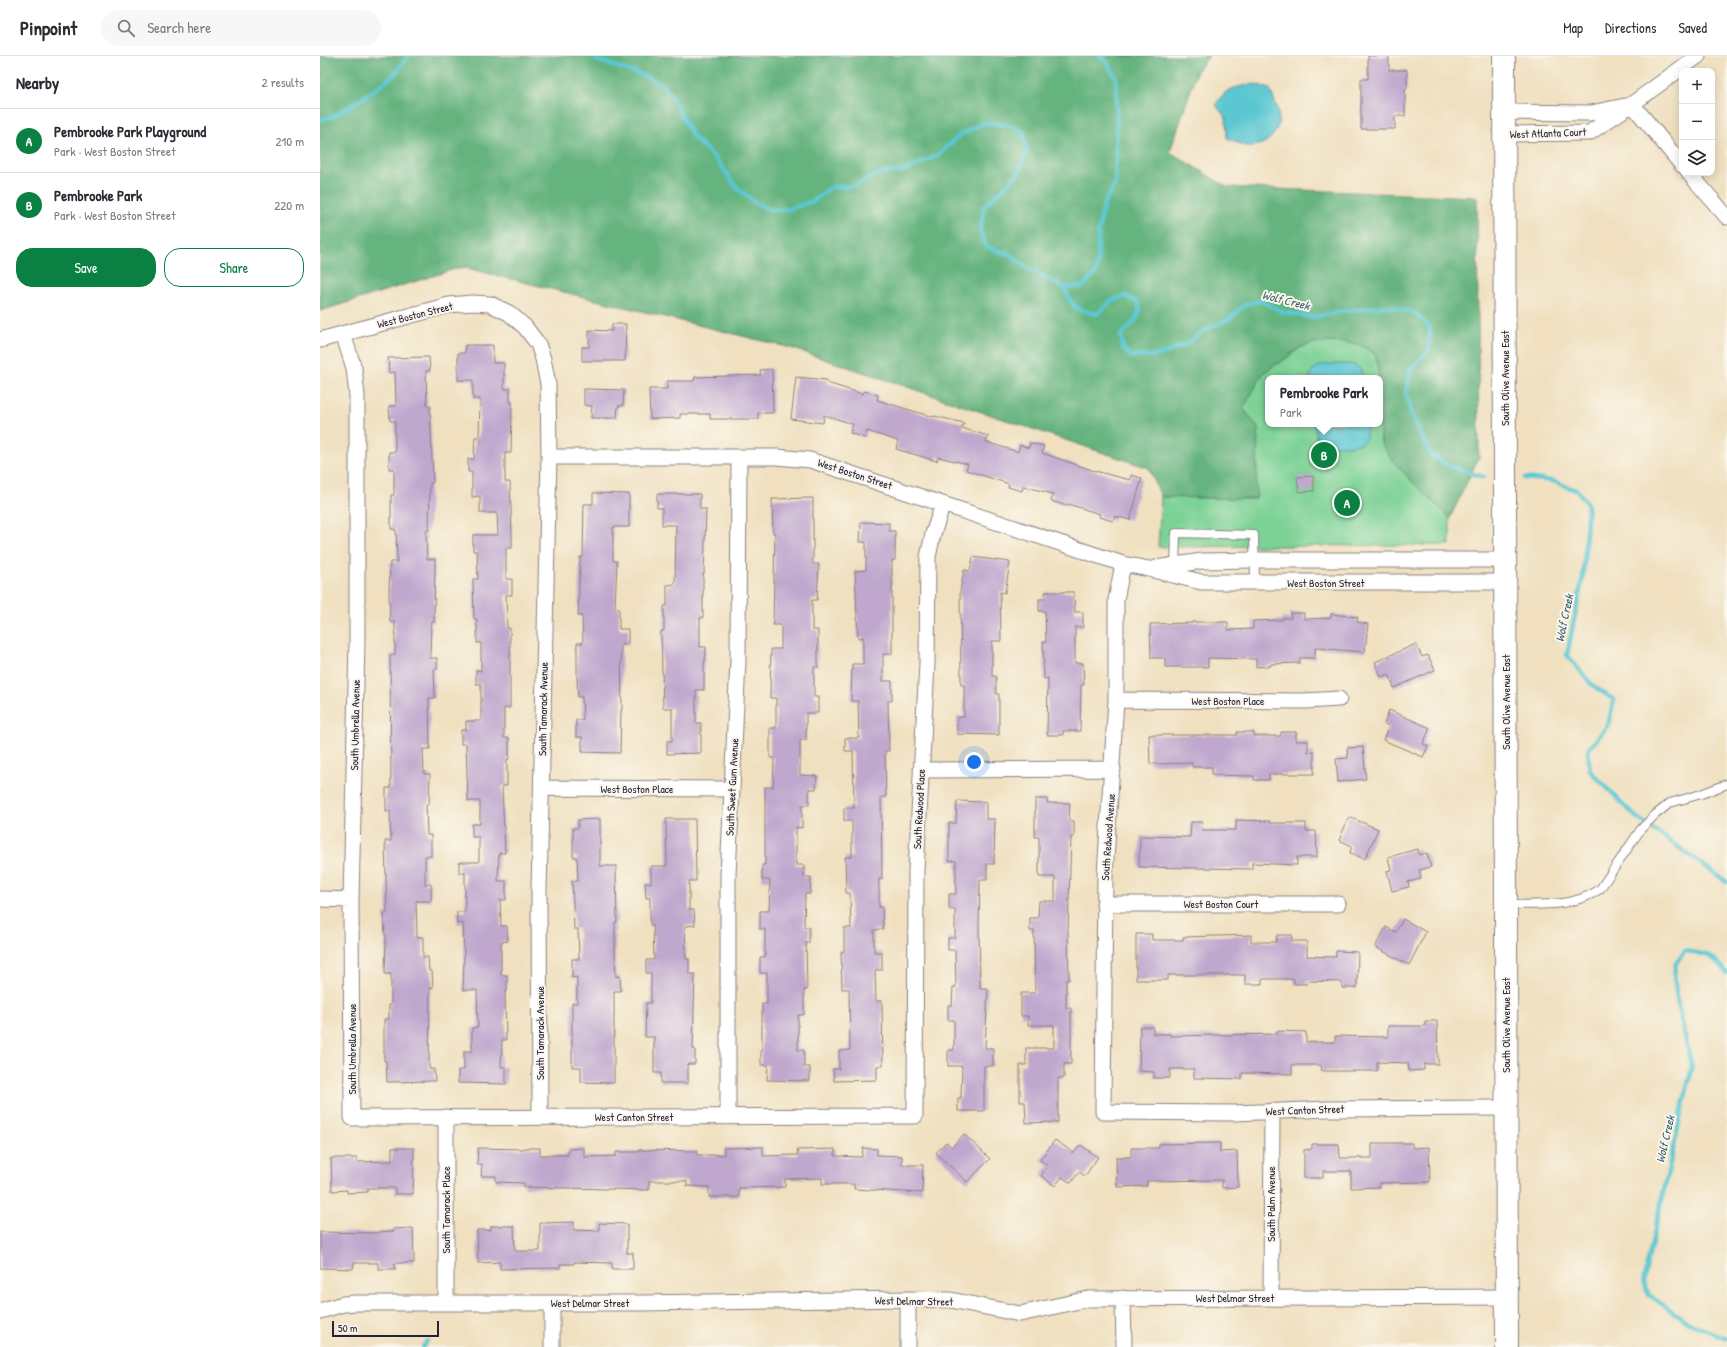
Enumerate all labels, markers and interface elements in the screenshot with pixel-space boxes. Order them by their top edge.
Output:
search box [101,10,381,46]
text: Pinpoint [20,15,77,41]
icon: search [115,17,137,39]
text: Search here [147,17,211,38]
text: Map [1563,18,1583,37]
text: Directions [1605,18,1656,37]
text: Saved [1678,18,1707,37]
map controls [1679,68,1715,176]
button: + [1679,68,1715,104]
text: Nearby [16,71,59,94]
text: 2 results [262,73,304,91]
button: − [1679,104,1715,140]
text: Pembrooke Park Playground [54,121,206,142]
street label: West Atlanta Court [1509,125,1587,141]
text: A [26,132,32,150]
text: 210 m [276,132,304,150]
button: layers [1679,140,1715,176]
text: Park · West Boston Street [54,142,176,160]
text: Pembrooke Park [54,185,142,206]
text: B [26,196,32,214]
text: 220 m [274,196,304,214]
text: Park · West Boston Street [54,206,176,224]
button: Save [16,248,156,287]
button: Share [164,248,304,287]
water label: Wolf Creek [1261,286,1312,314]
street label: West Boston Street [376,299,454,331]
street label: South Olive Avenue East [1498,330,1512,426]
popup [1265,375,1383,427]
text: Pembrooke Park [1280,382,1368,403]
text: Park [1280,403,1302,421]
pin: B [1311,440,1337,470]
street label: West Boston Street [816,455,894,493]
pin: A [1334,488,1360,518]
street label: West Boston Street [1287,576,1365,590]
water label: Wolf Creek [1551,592,1578,643]
street label: South Olive Avenue East [1499,654,1513,750]
street label: South Tamarack Avenue [535,661,551,756]
street label: South Umbrella Avenue [347,679,363,771]
street label: West Boston Place [1192,694,1265,708]
street label: South Sweet Gum Avenue [722,737,742,836]
your location [964,752,984,772]
street label: South Redwood Place [910,768,928,850]
street label: West Boston Place [601,782,674,796]
street label: South Redwood Avenue [1098,792,1118,881]
street label: West Boston Court [1184,897,1258,911]
street label: South Olive Avenue East [1499,977,1513,1073]
street label: South Tamarack Avenue [533,985,547,1080]
street label: South Umbrella Avenue [345,1003,359,1094]
street label: West Canton Street [1266,1102,1345,1118]
street label: West Canton Street [595,1110,673,1124]
water label: Wolf Creek [1651,1113,1679,1164]
street label: South Tamarack Place [439,1166,453,1254]
street label: South Palm Avenue [1264,1166,1278,1242]
street label: West Delmar Street [1196,1291,1274,1305]
street label: West Delmar Street [875,1293,954,1309]
street label: West Delmar Street [551,1296,629,1310]
scale bar [332,1319,439,1338]
text: 50 m [338,1321,358,1335]

